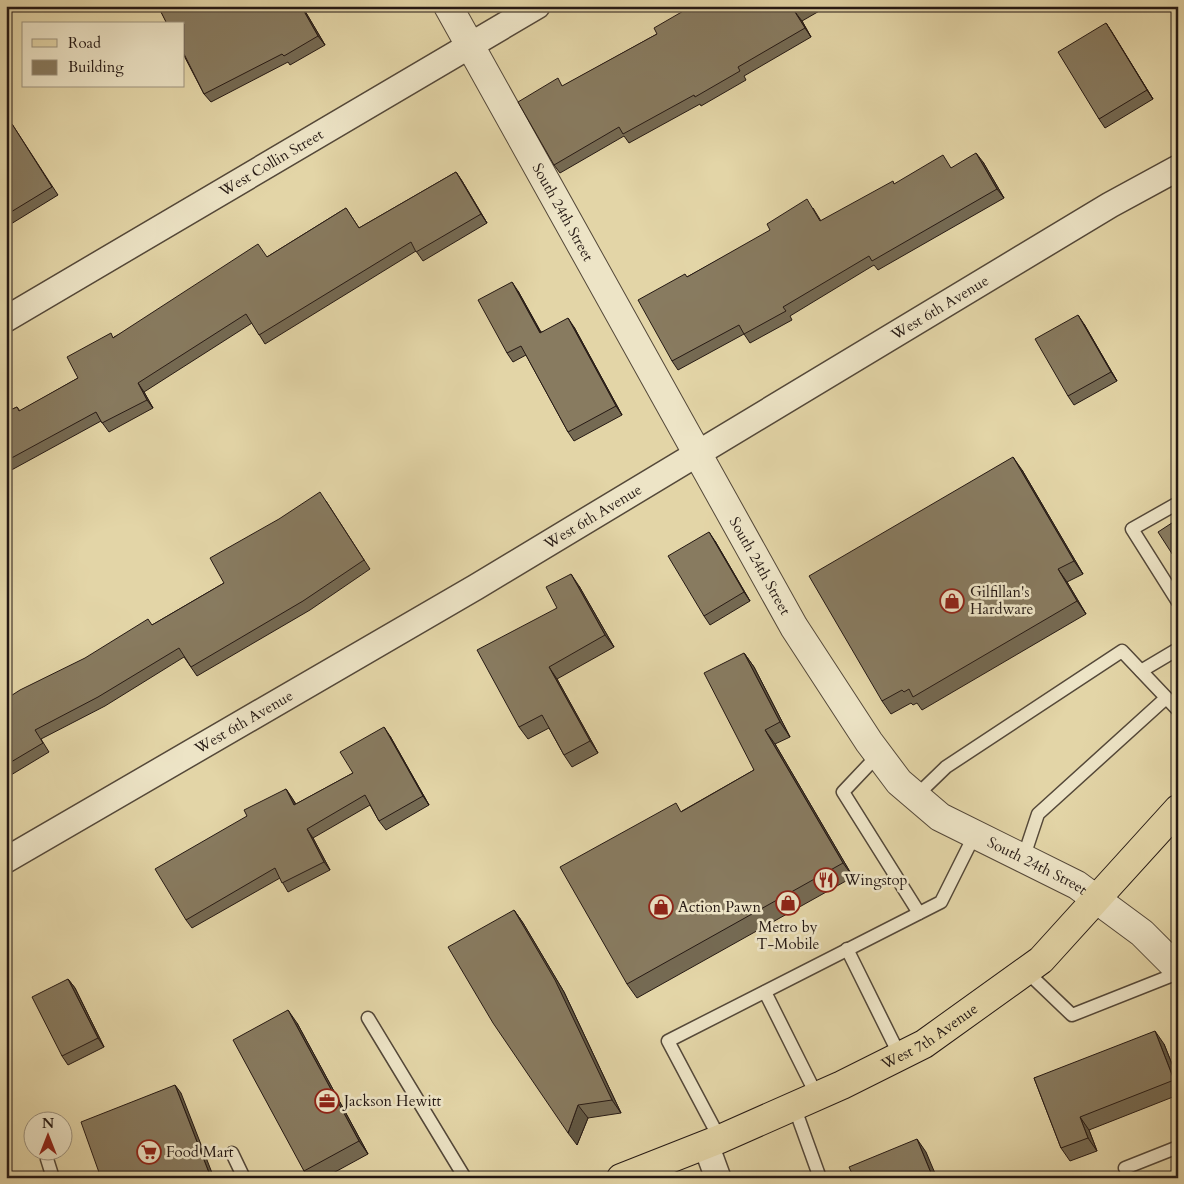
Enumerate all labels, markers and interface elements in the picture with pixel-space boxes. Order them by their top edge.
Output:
legend [22,22,185,88]
text: Road [68,33,101,53]
text: Building [68,57,124,77]
street label: West Collin Street [215,124,327,202]
street label: South 24th Street [528,160,598,265]
street label: West 6th Avenue [886,270,992,345]
street label: West 6th Avenue [540,479,646,554]
street label: South 24th Street [725,513,795,619]
place label: Gilfillan's Hardware [970,582,1033,619]
shop icon: Gilfillan's Hardware [939,588,965,614]
street label: West 6th Avenue [190,685,297,759]
street label: South 24th Street [984,832,1092,900]
restaurant icon: Wingstop [813,867,839,893]
place label: Wingstop [843,870,908,890]
shop icon: Metro by T-Mobile [775,890,801,916]
shop icon: Action Pawn [648,894,674,920]
place label: Action Pawn [678,897,762,917]
place label: Metro by T-Mobile [757,917,820,954]
street label: West 7th Avenue [877,999,982,1074]
office icon: Jackson Hewitt [314,1088,340,1114]
place label: Jackson Hewitt [342,1091,441,1111]
north arrow [22,1112,72,1162]
text: N [42,1114,54,1133]
supermarket icon: Food Mart [136,1139,162,1165]
place label: Food Mart [166,1142,234,1162]

